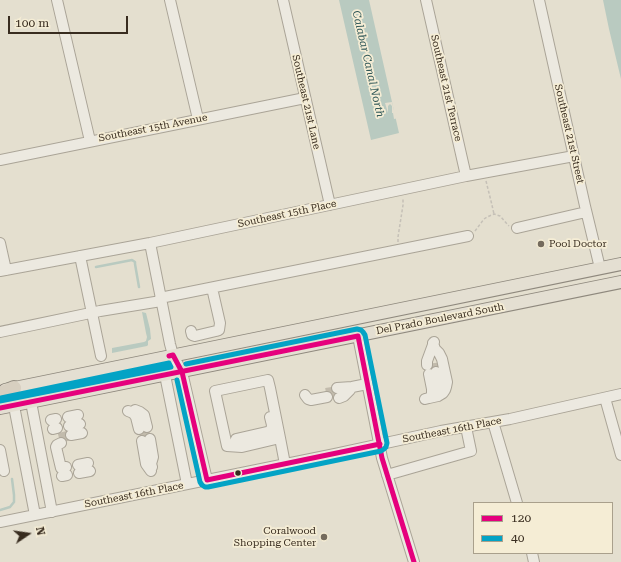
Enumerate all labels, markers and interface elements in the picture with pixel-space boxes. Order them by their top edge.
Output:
scale bar [10,8,130,34]
water label: Calabar Canal North [349,9,387,119]
text: 100 m [15,16,49,30]
street label: Southeast 21st Terrace [428,34,464,142]
street label: Southeast 21st Lane [289,54,323,150]
street label: Southeast 21st Street [552,83,586,185]
street label: Southeast 15th Avenue [98,112,208,144]
street label: Southeast 15th Place [237,198,337,230]
place label: Pool Doctor [549,238,606,250]
marker: Pool Doctor [536,239,546,249]
street label: Del Prado Boulevard South [375,301,505,337]
street label: Southeast 16th Place [401,415,503,445]
unlabelled marker [233,468,243,478]
street label: Southeast 16th Place [83,480,185,510]
legend [473,502,613,554]
text: 120 [511,511,531,525]
north arrow [8,514,48,554]
place label: Coralwood Shopping Center [234,525,316,548]
text: N [33,526,47,537]
text: 40 [511,531,524,545]
marker: Coralwood Shopping Center [319,532,329,542]

